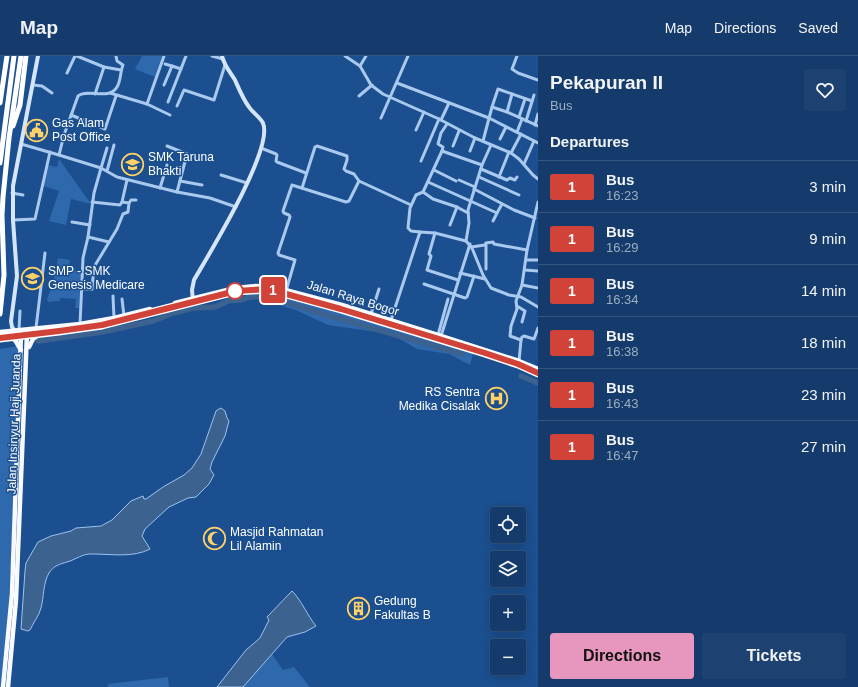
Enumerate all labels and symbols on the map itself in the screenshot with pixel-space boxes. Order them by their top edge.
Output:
place label: Gas Alam Post Office [52,116,111,144]
public building icon: Gas Alam Post Office [23,117,49,143]
place label: SMK Taruna Bhakti [148,150,214,178]
school or university icon: SMK Taruna Bhakti [119,151,145,177]
place label: SMP - SMK Genesis Medicare [48,264,145,292]
school or university icon: SMP - SMK Genesis Medicare [19,265,45,291]
line badge: 1 [260,277,286,303]
street label: Jalan Raya Bogor [305,277,401,319]
unlabelled marker [226,282,244,300]
street label: Jalan Insinyur Haji Juanda [5,353,23,495]
place label: RS Sentra Medika Cisalak [399,385,481,413]
hospital icon: RS Sentra Medika Cisalak [483,386,509,412]
place label: Masjid Rahmatan Lil Alamin [230,525,323,553]
mosque icon: Masjid Rahmatan Lil Alamin [201,526,227,552]
place label: Gedung Fakultas B [374,594,431,622]
building icon: Gedung Fakultas B [345,595,371,621]

